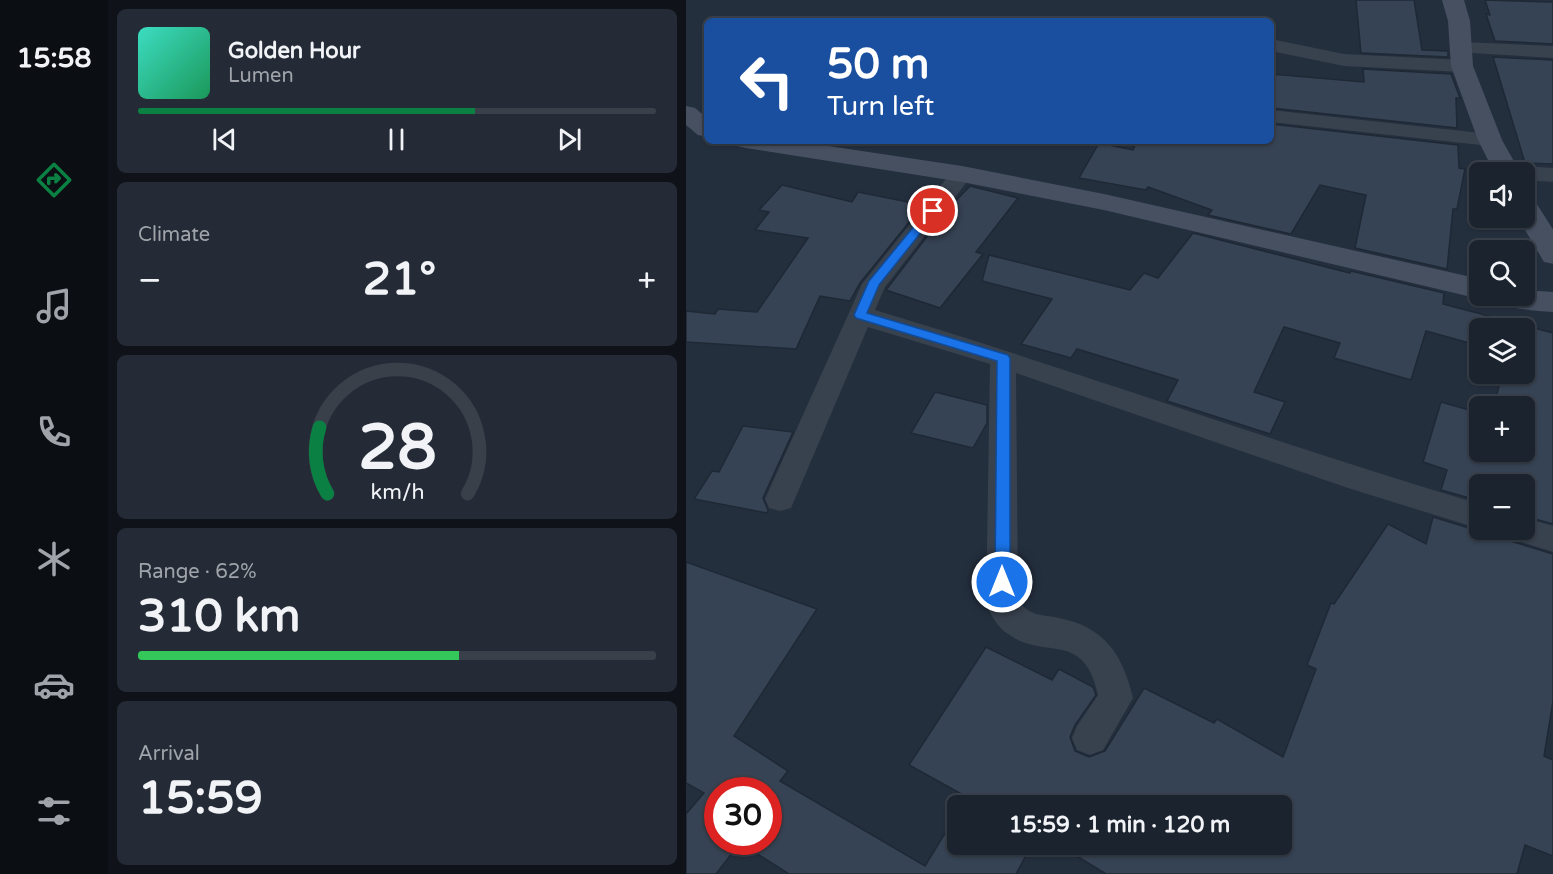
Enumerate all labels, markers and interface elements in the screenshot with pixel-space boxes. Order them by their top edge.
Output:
text: Golden Hour [228,38,360,64]
text: 50 m [827,39,929,90]
text: 15:58 [17,42,91,75]
icon: left [728,42,806,120]
text: Lumen [228,64,294,88]
text: Turn left [827,90,934,123]
icon: previous [208,123,241,156]
icon: pause [380,123,413,156]
icon: next [553,123,586,156]
icon: directions [33,159,75,201]
map controls [1469,162,1535,540]
button: sound [1469,162,1535,228]
pin [907,185,958,236]
icon: arrive [916,194,949,227]
text: Climate [138,223,210,247]
button: search [1469,240,1535,306]
text: 21° [363,253,436,307]
text: − [138,261,162,300]
text: + [637,261,656,300]
icon: music [33,285,75,327]
button: layers [1469,318,1535,384]
button: + [1469,396,1535,462]
icon: phone [33,411,75,453]
text: 28 [358,411,436,486]
button: − [1469,474,1535,540]
text: km/h [370,479,424,505]
icon: climate [33,538,75,580]
position arrow [970,550,1034,614]
text: Range · 62% [138,560,257,584]
text: 310 km [138,590,300,644]
icon: car [33,664,75,706]
text: Arrival [138,742,200,766]
text: 15:59 [138,772,263,826]
speed limit sign: 30 [704,777,782,855]
icon: filters [33,790,75,832]
text: 15:59 · 1 min · 120 m [1009,812,1230,838]

